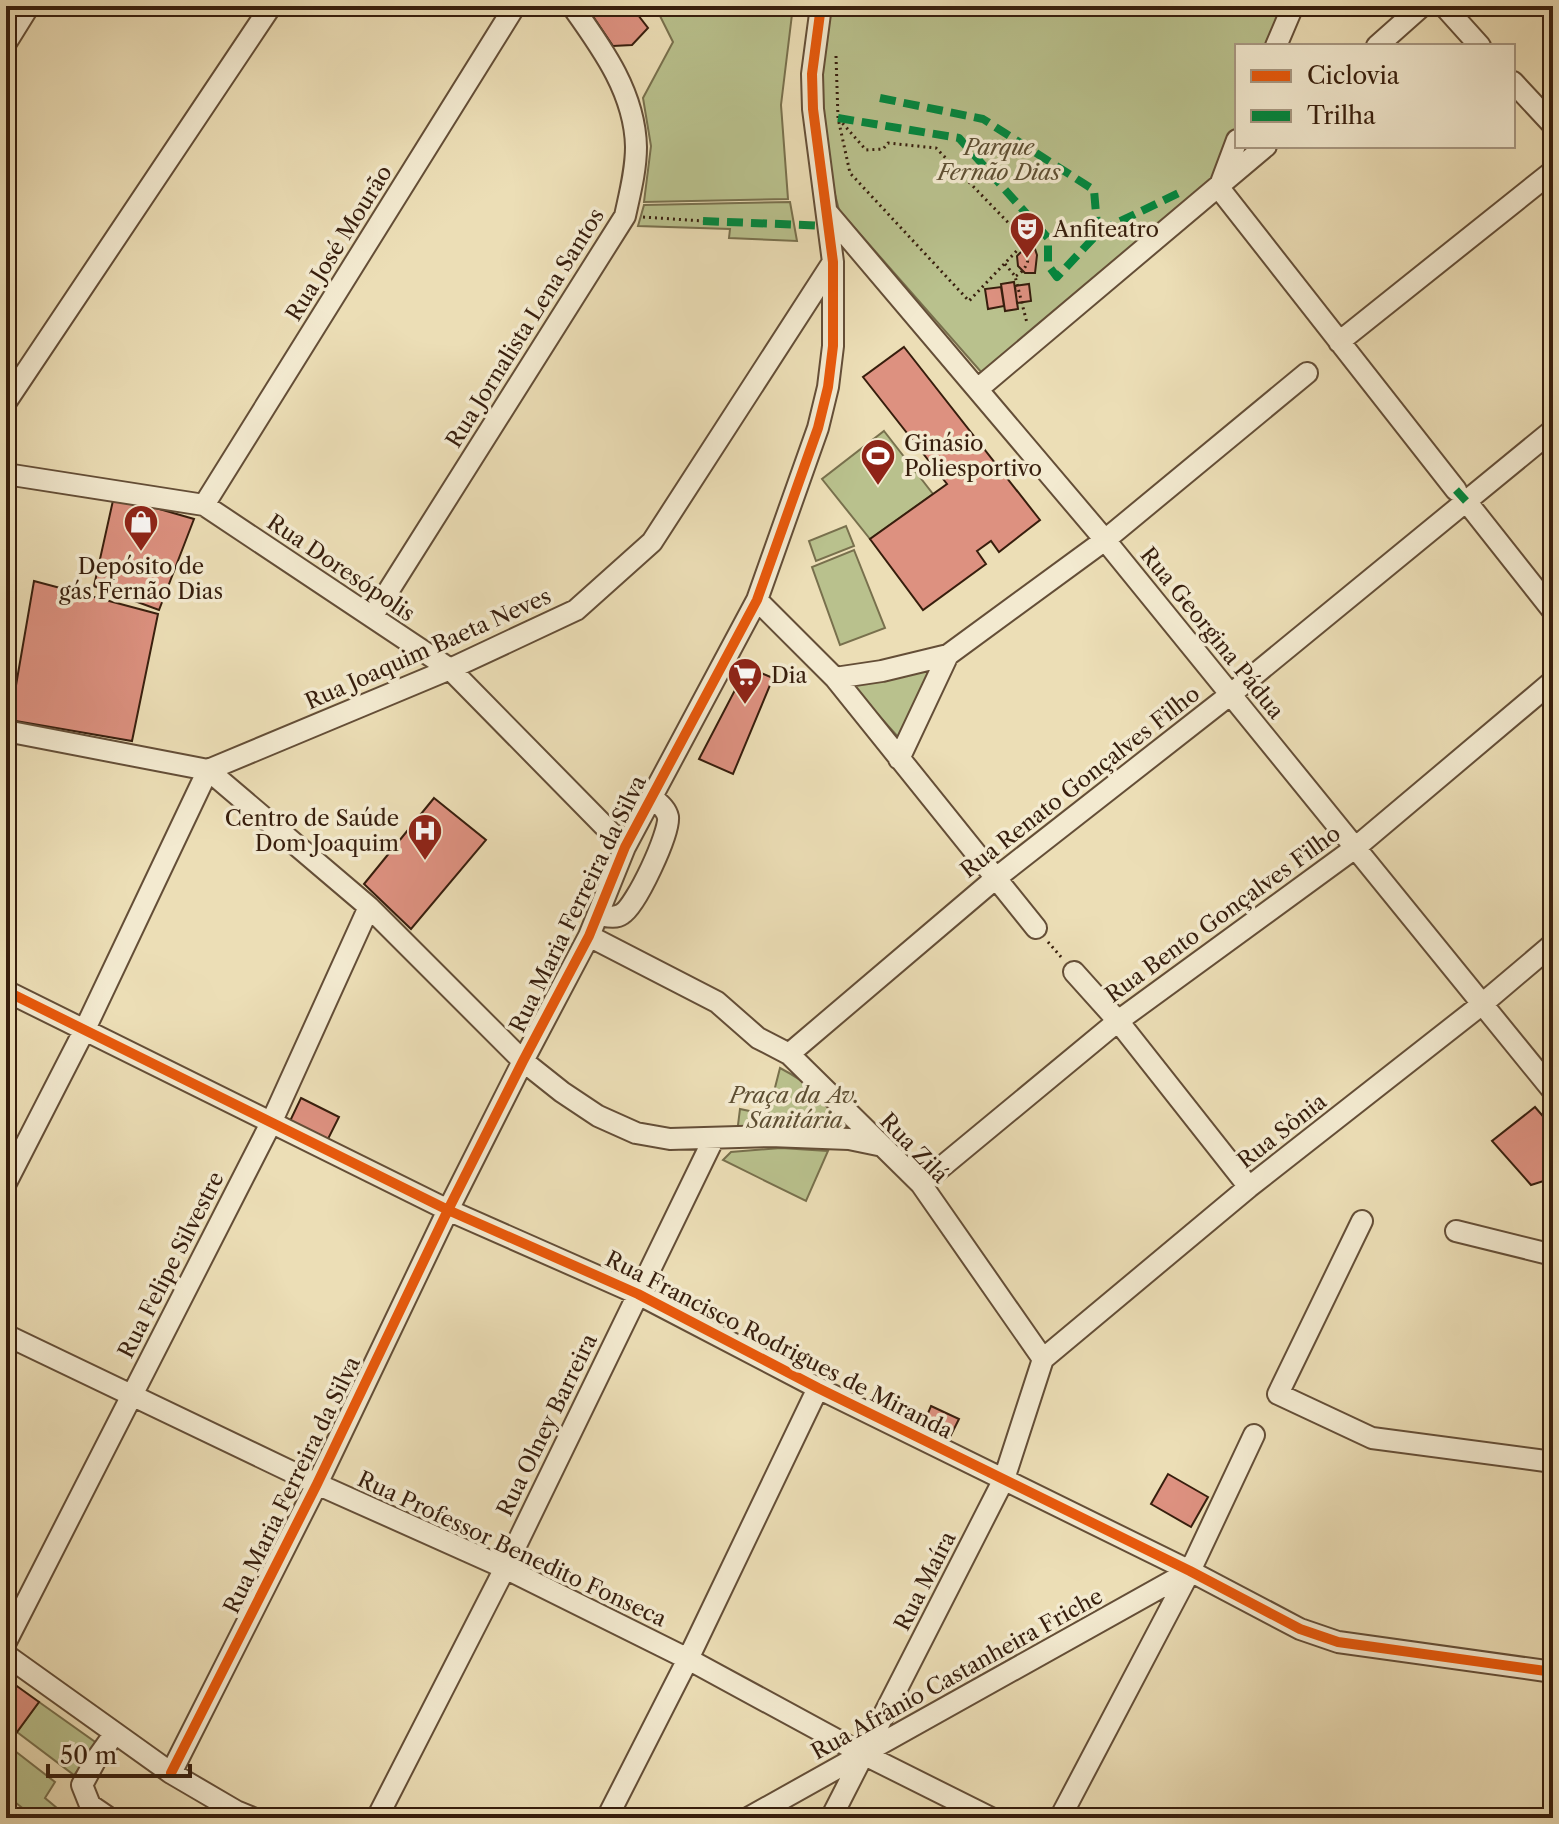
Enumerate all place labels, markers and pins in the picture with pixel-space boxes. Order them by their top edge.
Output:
theatre icon: Anfiteatro [1008,210,1046,260]
place label: Anfiteatro [1052,216,1159,243]
place label: Ginásio Poliesportivo [904,430,1042,482]
sports icon: Ginásio Poliesportivo [859,437,897,487]
shop icon: Depósito de gás Fernão Dias [122,503,160,553]
place label: Depósito de gás Fernão Dias [59,553,223,605]
supermarket icon: Dia [726,656,764,706]
place label: Dia [771,662,808,689]
place label: Centro de Saúde Dom Joaquim [225,805,400,857]
hospital icon: Centro de Saúde Dom Joaquim [406,812,444,862]

